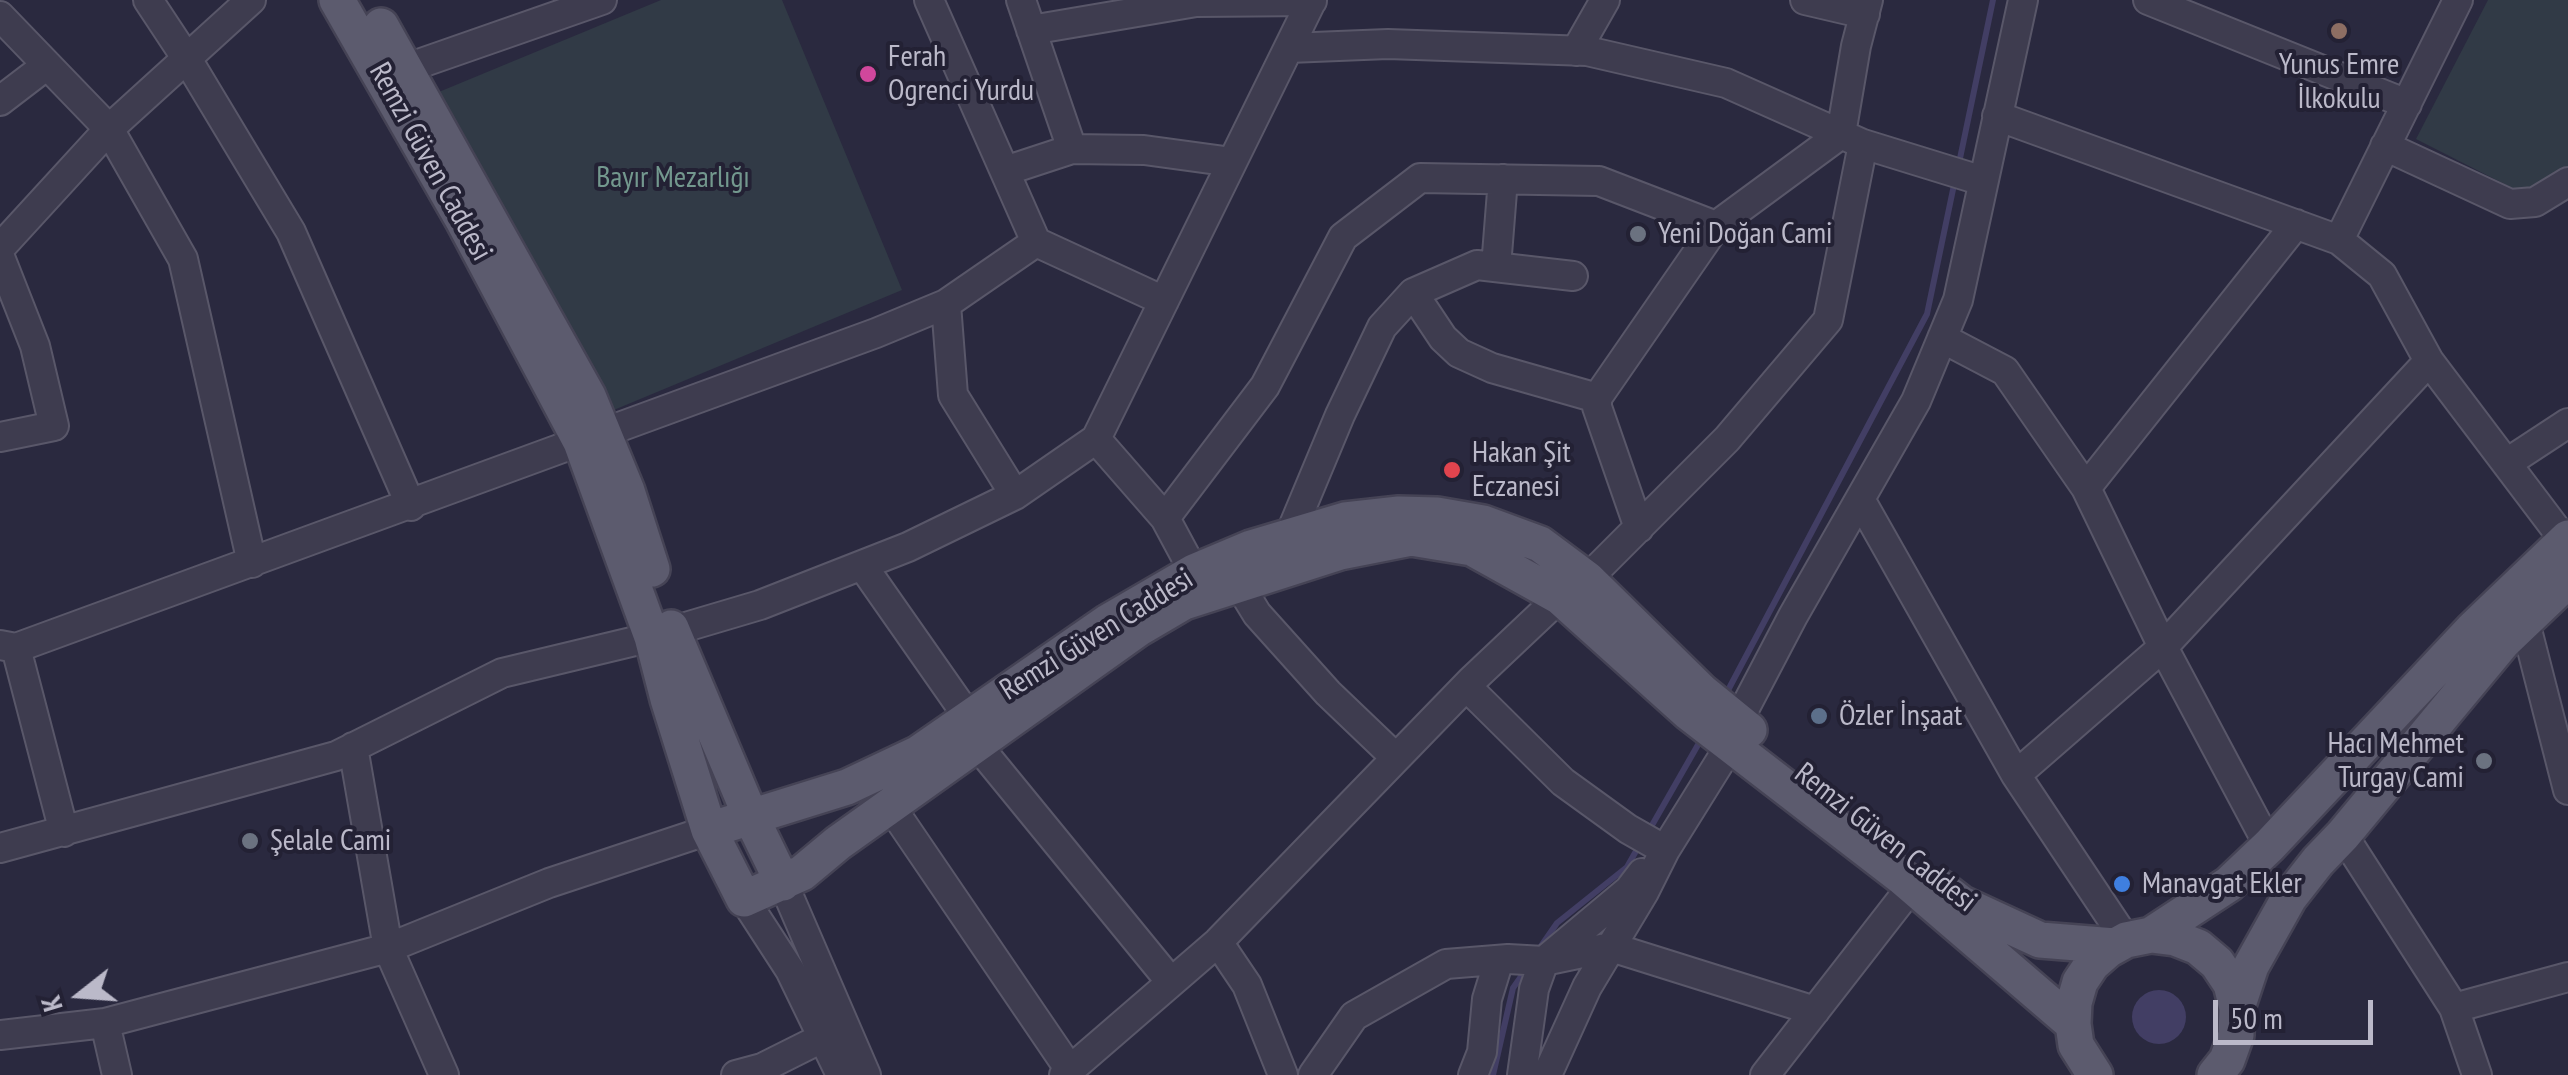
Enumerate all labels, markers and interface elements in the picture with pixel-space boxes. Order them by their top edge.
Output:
marker: Yunus Emre İlkokulu [2328,20,2350,42]
place label: Ferah Ogrenci Yurdu [888,39,1034,110]
place label: Yunus Emre İlkokulu [2279,47,2399,118]
street label: Remzi Güven Caddesi [361,57,499,267]
marker: Ferah Ogrenci Yurdu [857,63,879,85]
park label: Bayır Mezarlığı [596,160,750,196]
place label: Yeni Doğan Cami [1658,216,1833,252]
marker: Yeni Doğan Cami [1627,223,1649,245]
place label: Hakan Şit Eczanesi [1472,435,1571,506]
marker: Hakan Şit Eczanesi [1441,459,1463,481]
street label: Remzi Güven Caddesi [994,561,1200,709]
place label: Özler İnşaat [1839,698,1962,734]
marker: Özler İnşaat [1808,705,1830,727]
place label: Hacı Mehmet Turgay Cami [2328,726,2464,796]
marker: Hacı Mehmet Turgay Cami [2473,750,2495,772]
street label: Remzi Güven Caddesi [1787,756,1983,920]
place label: Şelale Cami [270,823,391,859]
marker: Şelale Cami [239,830,261,852]
place label: Manavgat Ekler [2142,866,2302,902]
marker: Manavgat Ekler [2111,873,2133,895]
north arrow [30,945,130,1045]
scale bar [2218,980,2378,1042]
text: K [31,992,71,1016]
text: 50 m [2230,998,2283,1037]

